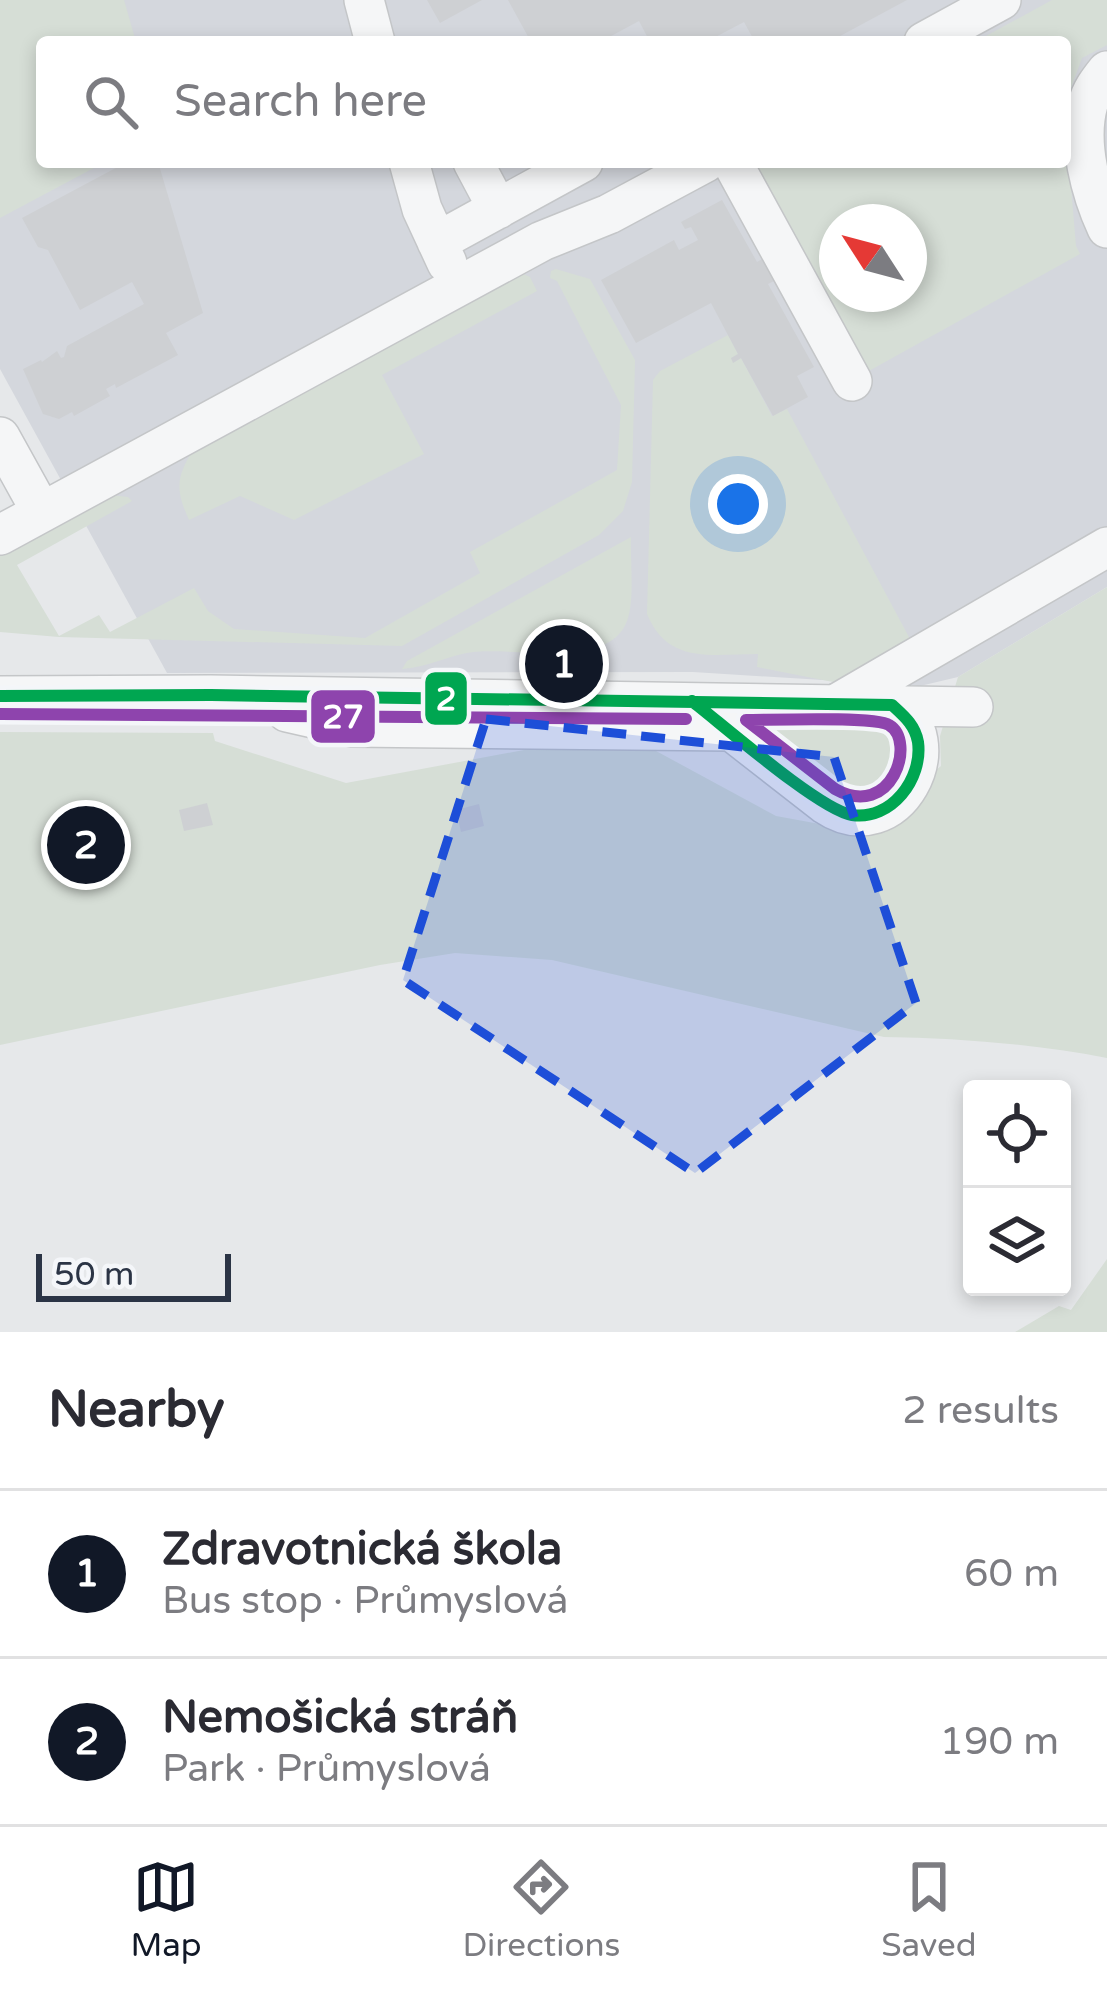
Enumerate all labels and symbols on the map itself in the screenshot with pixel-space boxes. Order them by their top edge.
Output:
north arrow [819,204,927,312]
your location [708,474,768,534]
pin: 1 [525,619,603,709]
line badge: 2 [423,670,469,727]
text: 2 [436,680,456,719]
line badge: 27 [309,688,377,745]
text: 27 [322,698,364,737]
pin: 2 [47,800,125,890]
scale bar [36,1248,231,1301]

